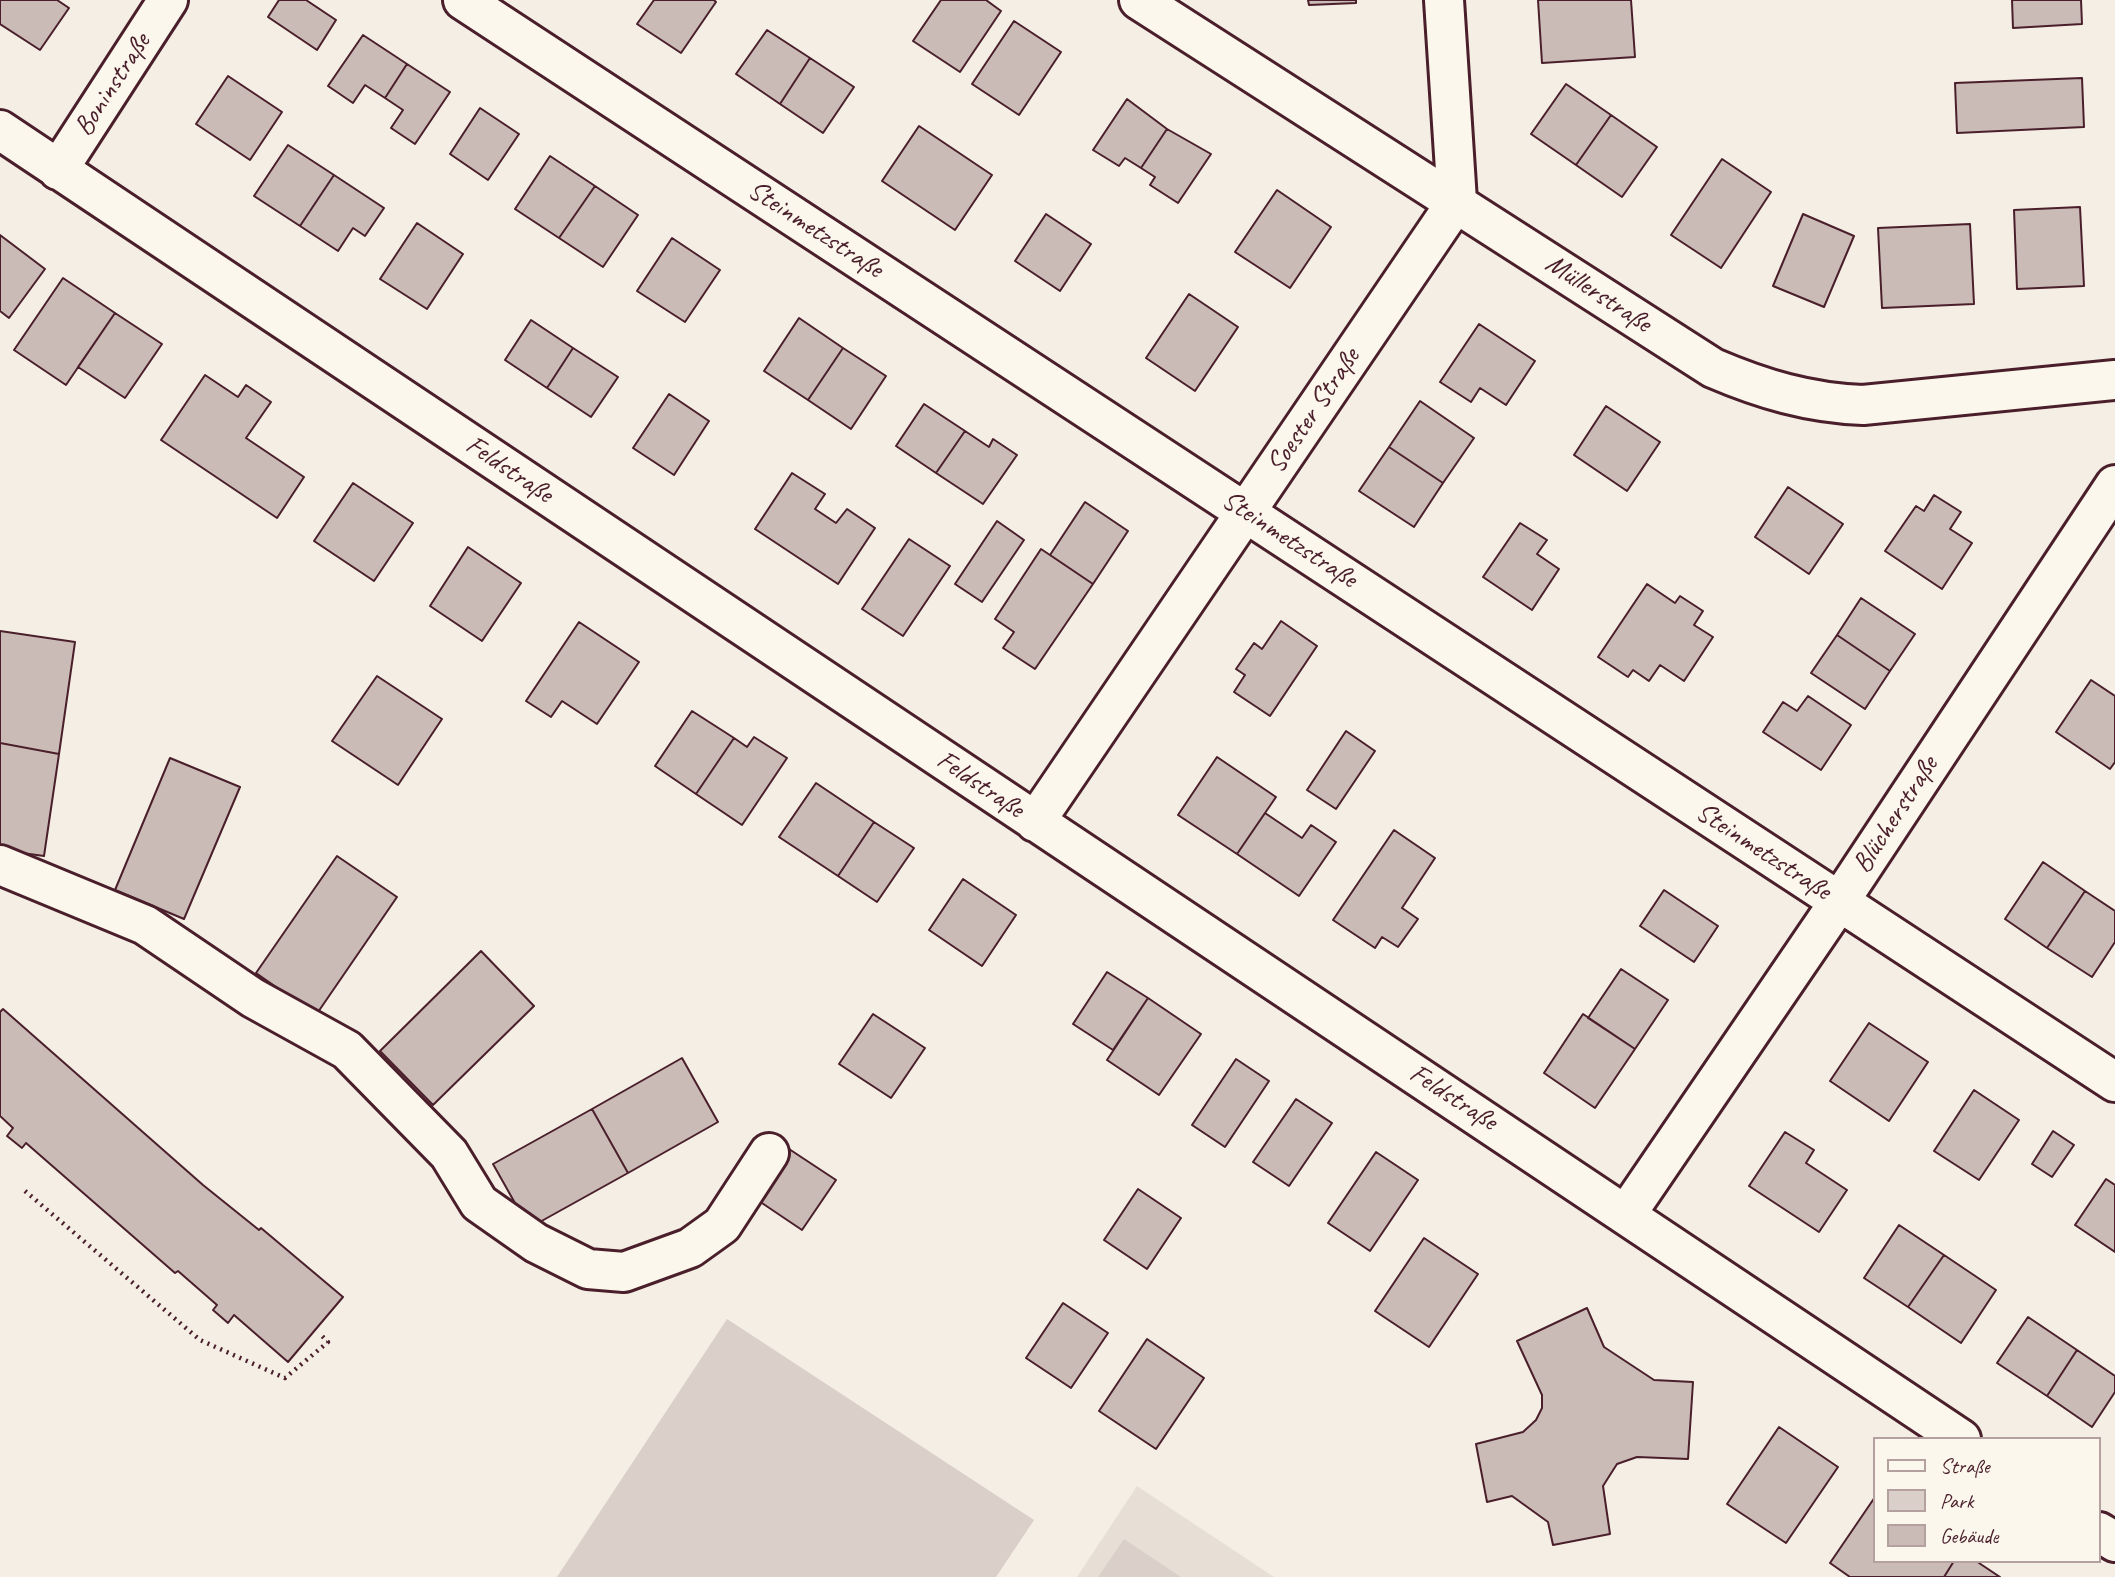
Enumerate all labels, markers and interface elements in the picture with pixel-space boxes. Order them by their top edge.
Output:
street label: Boninstraße [67,27,159,143]
street label: Steinmetzstraße [741,174,889,286]
street label: Müllerstraße [1539,247,1657,341]
street label: Soester Straße [1260,342,1368,480]
street label: Feldstraße [459,429,559,511]
street label: Steinmetzstraße [1215,484,1363,596]
street label: Feldstraße [930,744,1030,826]
street label: Blücherstraße [1846,750,1946,880]
street label: Steinmetzstraße [1689,796,1837,908]
street label: Feldstraße [1403,1057,1503,1139]
legend [1874,1437,2101,1563]
text: Straße [1940,1453,1990,1479]
text: Park [1940,1488,1973,1514]
text: Gebäude [1940,1523,1998,1549]

